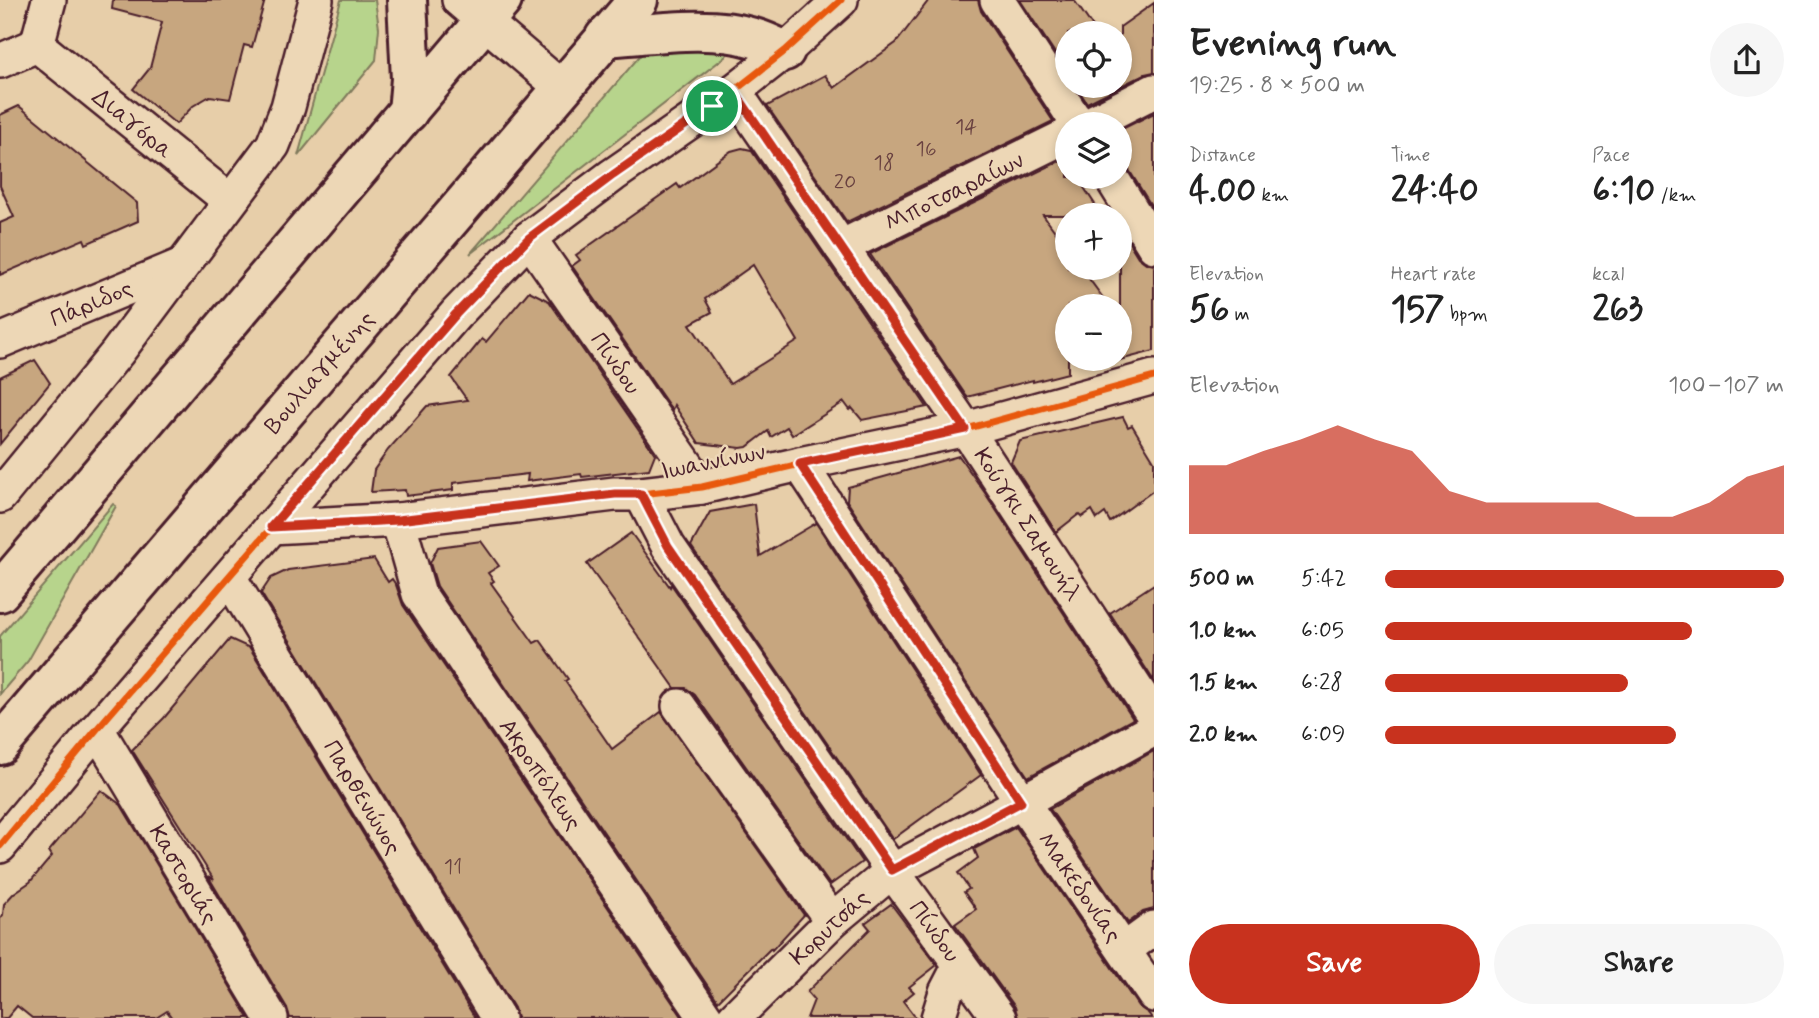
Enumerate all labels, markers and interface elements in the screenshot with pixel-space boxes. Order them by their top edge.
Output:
text: Evening run [1189,20,1396,69]
map controls [1055,21,1132,371]
button: locate [1055,21,1132,98]
button: share [1710,23,1784,97]
text: 19:25 · 8 × 500 m [1189,71,1365,101]
pin [682,76,742,136]
street label: Διαγόρα [85,82,179,166]
icon: arrive [693,87,731,125]
button: layers [1055,112,1132,189]
house number: 14 [955,113,977,141]
house number: 16 [916,135,937,163]
text: Distance [1189,143,1256,168]
text: Time [1391,143,1430,168]
text: Pace [1592,143,1630,168]
street label: Μποτσαραίων [880,145,1029,239]
house number: 18 [874,149,894,177]
house number: 20 [834,168,856,196]
text: 4.00 [1189,168,1256,214]
text: 24:40 [1391,168,1479,214]
text: 6:10 [1592,168,1655,214]
text: km [1256,183,1289,208]
text: /km [1655,183,1696,208]
button: + [1055,203,1132,280]
text: Elevation [1189,262,1264,287]
text: Heart rate [1391,262,1476,287]
text: kcal [1592,262,1624,287]
street label: Πάριδος [46,273,137,336]
text: 56 [1189,287,1229,333]
text: 157 [1391,287,1445,333]
text: 263 [1592,287,1643,333]
button: − [1055,294,1132,371]
text: m [1229,302,1250,327]
text: bpm [1445,302,1488,327]
street label: Βουλιαγμένης [257,304,382,441]
street label: Πίνδου [582,327,647,401]
text: Elevation [1189,371,1280,401]
text: 100–107 m [1668,371,1784,401]
street label: Ιωαννίνων [658,437,768,488]
street label: Κούγκι Σαμουήλ [966,442,1088,607]
text: 500 m [1189,564,1254,594]
text: 5:42 [1301,564,1346,594]
text: 1.0 km [1189,616,1257,646]
text: 6:05 [1301,616,1344,646]
text: 1.5 km [1189,668,1258,698]
text: 6:28 [1301,668,1343,698]
street label: Ακροπόλεως [491,713,588,837]
text: 2.0 km [1189,720,1258,750]
text: 6:09 [1301,720,1345,750]
street label: Παρθενώνος [315,735,408,861]
street label: Καστοριάς [141,819,225,930]
street label: Μακεδονίας [1029,827,1128,949]
house number: 11 [444,853,462,881]
street label: Κορυτσάς [784,883,876,973]
street label: Πίνδου [901,895,967,969]
button: Save [1189,924,1480,1004]
button: Share [1494,924,1784,1004]

